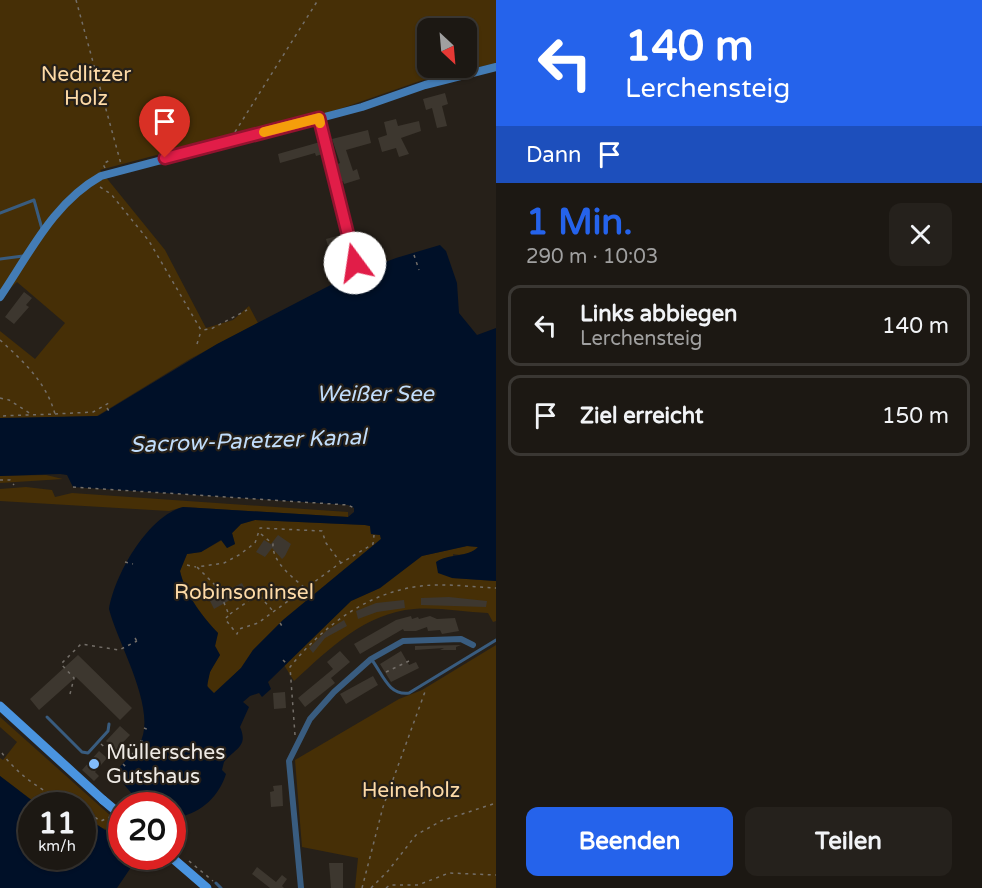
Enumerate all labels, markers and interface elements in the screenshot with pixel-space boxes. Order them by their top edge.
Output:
north arrow [417,18,477,78]
map controls [417,18,477,78]
text: 140 m [625,21,754,72]
icon: left [526,24,604,102]
park label: Nedlitzer Holz [41,62,131,111]
text: Lerchensteig [625,72,790,105]
pin [139,96,190,158]
icon: arrive [148,105,181,138]
icon: arrive [593,138,626,171]
text: Dann [526,142,581,168]
text: 1 Min. [526,201,633,244]
button: close [889,203,952,266]
position arrow [323,231,387,295]
text: 290 m · 10:03 [526,245,658,269]
text: Links abbiegen [580,301,738,327]
icon: left [529,309,562,342]
text: 140 m [882,313,949,339]
text: Lerchensteig [580,327,702,351]
water label: Weißer See [316,381,435,407]
icon: arrive [529,399,562,432]
text: Ziel erreicht [580,403,703,429]
text: 150 m [882,403,949,429]
water label: Sacrow-Paretzer Kanal [129,424,369,458]
park label: Robinsoninsel [174,580,314,605]
place label: Müllersches Gutshaus [106,740,225,789]
marker: Müllersches Gutshaus [87,757,101,771]
park label: Heineholz [362,778,460,803]
speed limit sign: 20 [108,792,186,870]
text: 11 [38,805,76,842]
button: Beenden [526,807,733,876]
button: Teilen [745,807,952,876]
text: km/h [38,837,76,855]

